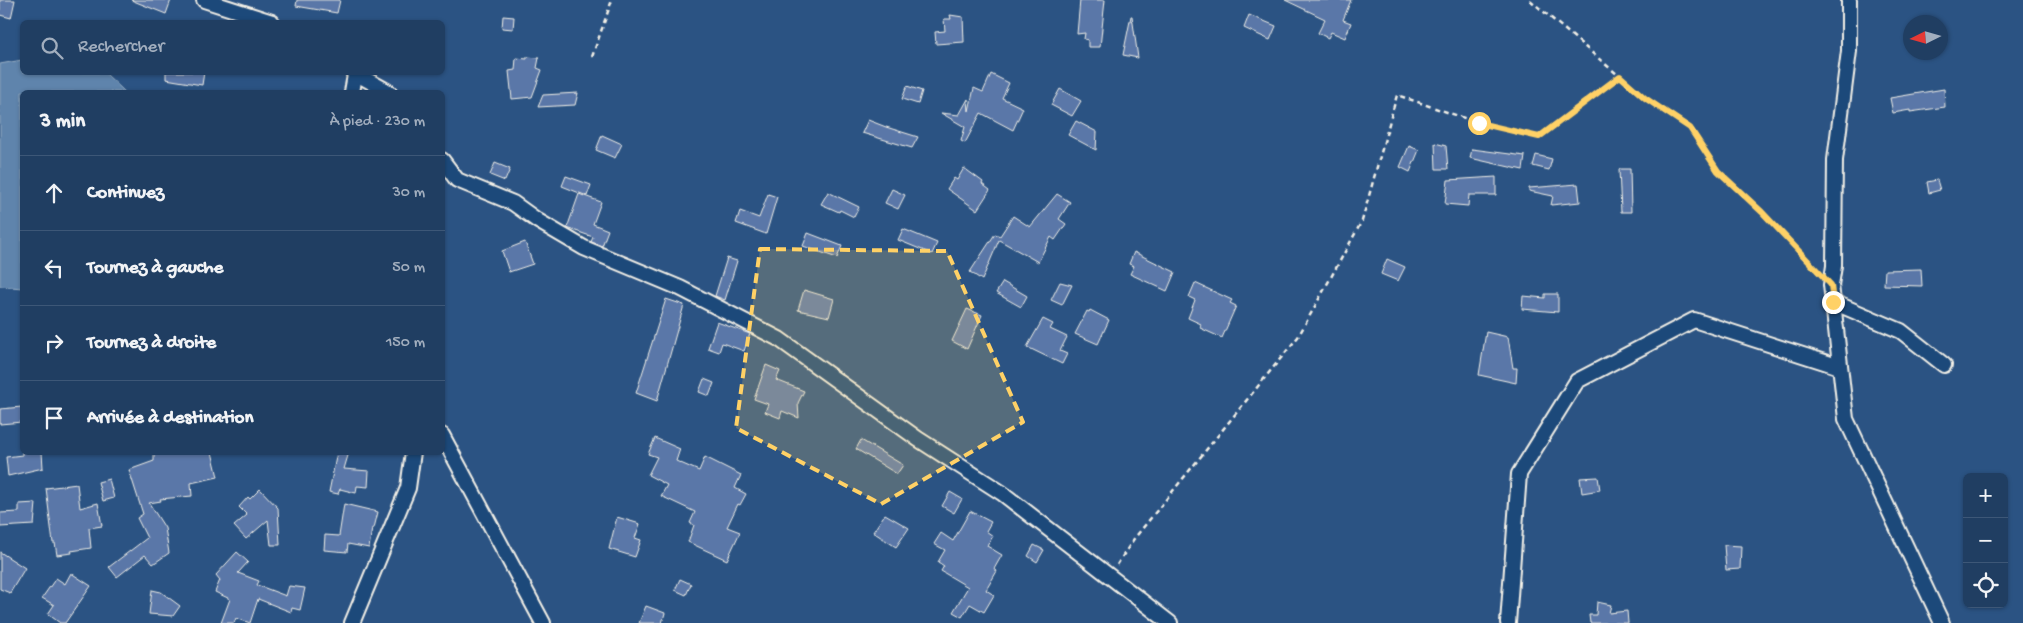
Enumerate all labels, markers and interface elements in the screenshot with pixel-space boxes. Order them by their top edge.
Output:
north arrow [1903,15,1948,60]
search box [20,20,445,75]
icon: search [38,34,66,62]
text: Rechercher [78,36,164,59]
text: 3 min [40,110,85,135]
route start [1468,112,1491,135]
text: À pied · 230 m [330,113,425,132]
icon: ahead [40,179,68,207]
text: Continuez [87,182,164,205]
text: 30 m [392,184,425,203]
icon: left [40,254,68,282]
text: Tournez à gauche [87,257,223,280]
text: 50 m [392,259,425,278]
route end [1822,291,1845,314]
icon: right [40,329,68,357]
text: Tournez à droite [87,332,216,355]
text: 150 m [386,334,425,353]
icon: arrive [40,404,68,432]
text: Arrivée à destination [87,407,253,430]
map controls [1963,473,2008,608]
button: + [1963,473,2008,518]
button: − [1963,518,2008,563]
button: locate [1963,563,2008,608]

